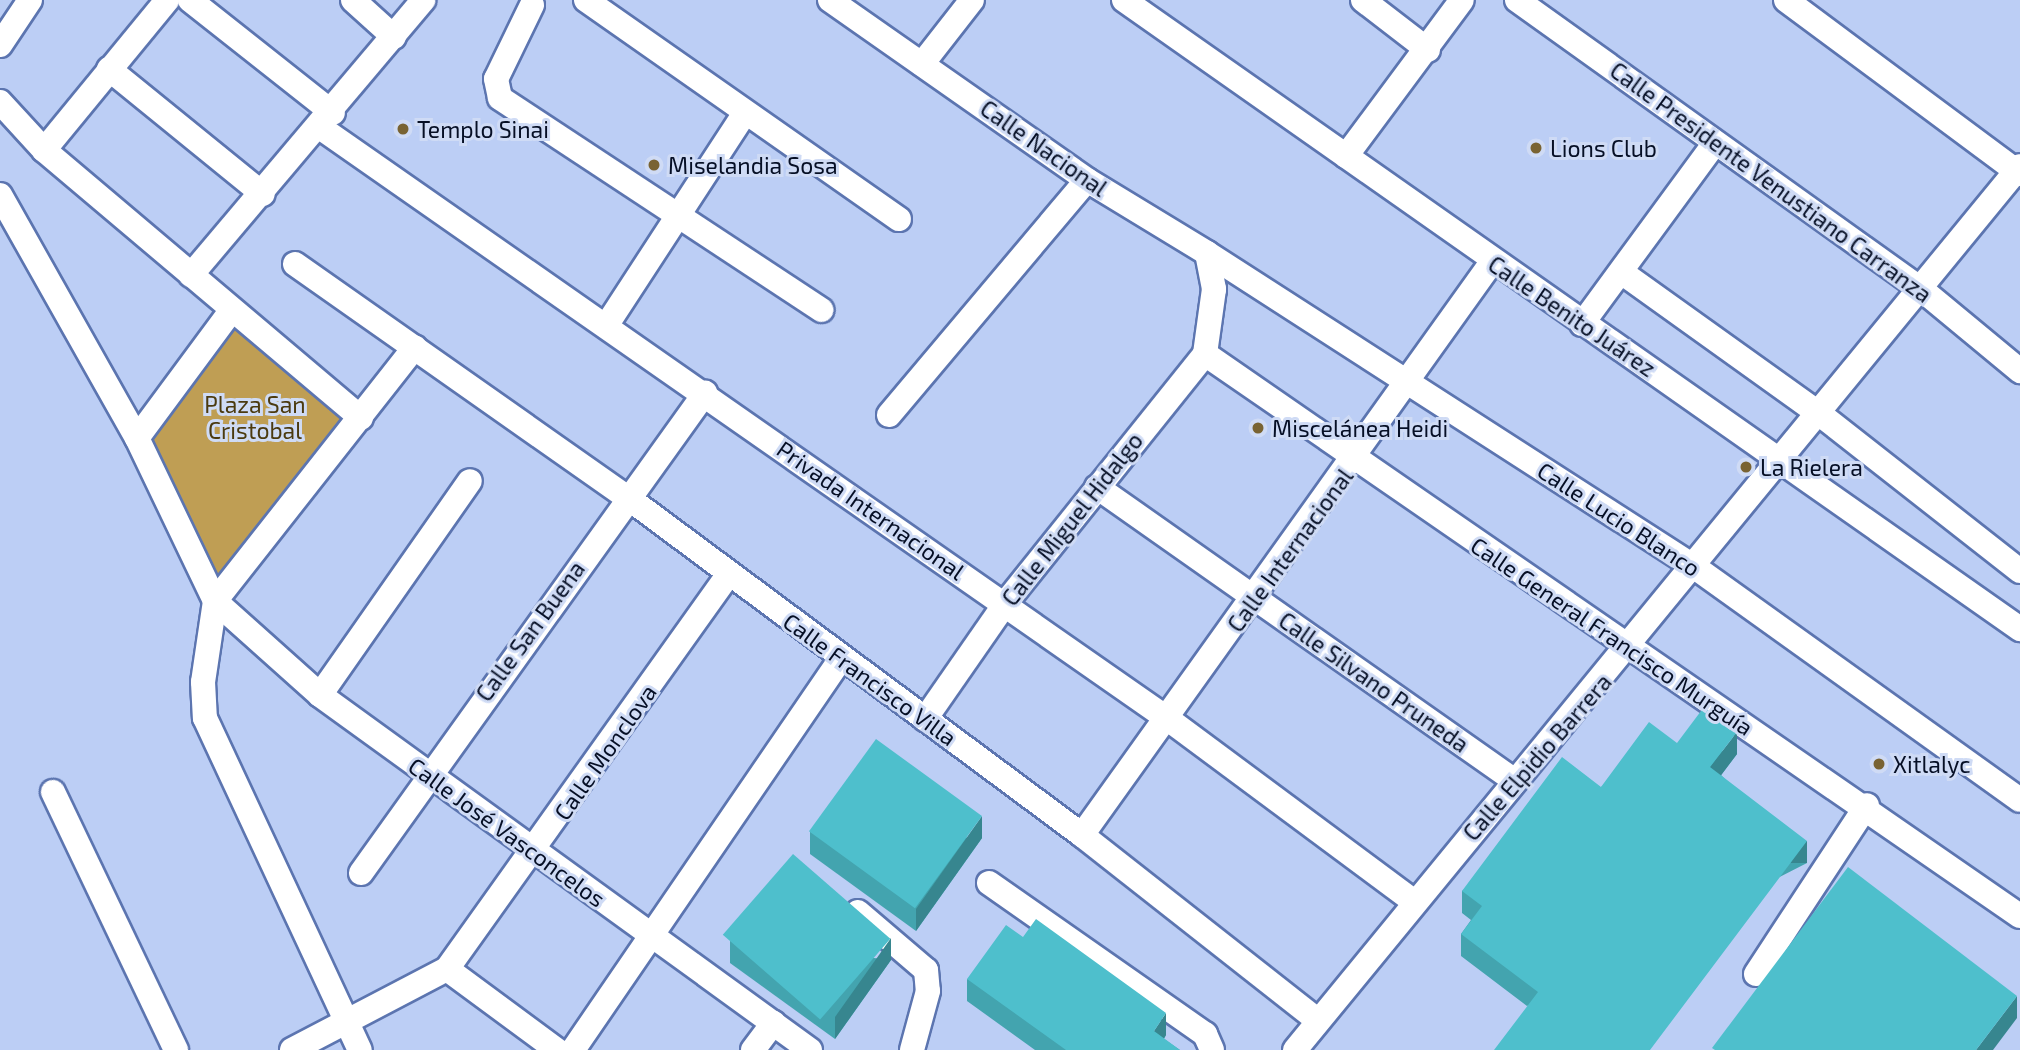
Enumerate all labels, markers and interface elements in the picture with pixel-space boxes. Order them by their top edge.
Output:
street label: Calle Presidente Venustiano Carranza [1605,56,1937,308]
street label: Calle Nacional [975,94,1113,202]
place label: Templo Sinai [417,115,549,143]
marker: Templo Sinai [395,121,411,137]
place label: Lions Club [1550,134,1657,162]
marker: Lions Club [1528,140,1544,156]
place label: Miselandia Sosa [668,151,838,179]
marker: Miselandia Sosa [646,157,662,173]
street label: Calle Benito Juárez [1483,250,1661,382]
park label: Plaza San Cristobal [204,390,306,444]
place label: Miscelánea Heidi [1272,414,1448,442]
marker: Miscelánea Heidi [1250,420,1266,436]
street label: Calle Miguel Hidalgo [996,427,1148,611]
street label: Privada Internacional [772,435,970,585]
place label: La Rielera [1760,453,1863,481]
street label: Calle Lucio Blanco [1533,456,1705,582]
marker: La Rielera [1738,459,1754,475]
street label: Calle Internacional [1221,463,1359,637]
street label: Calle General Francisco Murguía [1465,531,1759,741]
street label: Calle San Buena [470,555,590,707]
street label: Calle Silvano Pruneda [1274,606,1474,758]
street label: Calle Francisco Villa [778,607,962,751]
street label: Calle Elpidio Barrera [1457,668,1617,846]
street label: Calle Monclova [548,679,662,825]
place label: Xitlalyc [1893,750,1971,778]
street label: Calle José Vasconcelos [403,751,611,913]
marker: Xitlalyc [1871,756,1887,772]

